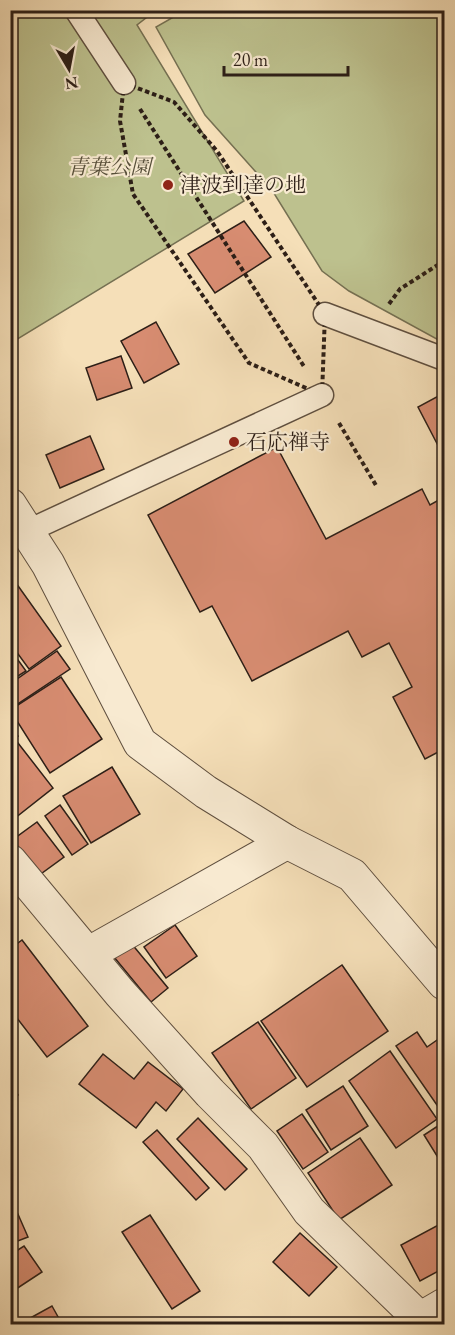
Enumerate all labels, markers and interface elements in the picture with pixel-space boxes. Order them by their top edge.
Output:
north arrow [39,39,99,99]
scale bar [224,39,348,77]
text: 20 m [233,48,268,71]
text: N [63,72,80,95]
park label: 青葉公園 [67,153,154,180]
place label: 津波到達の地 [180,171,306,198]
marker: 津波到達の地 [161,178,175,192]
place label: 石応禅寺 [246,428,330,455]
marker: 石応禅寺 [227,435,241,449]

